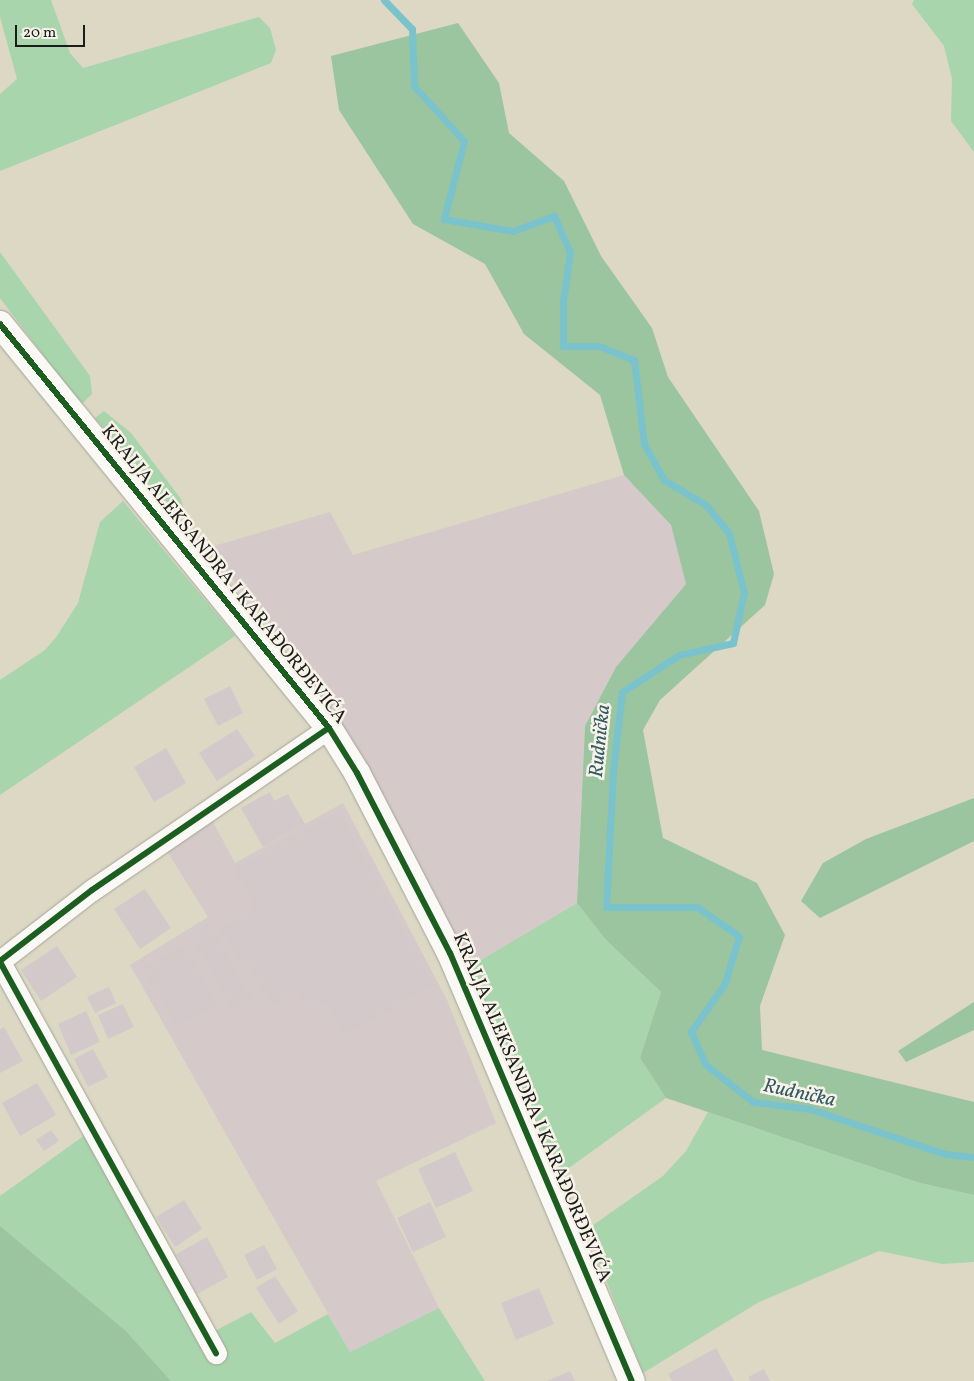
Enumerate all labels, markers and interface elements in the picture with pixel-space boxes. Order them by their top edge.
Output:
scale bar [18,15,88,47]
text: 20 m [23,23,56,44]
street label: KRALJA ALEKSANDRA I KARAĐORĐEVIĆA [95,421,351,729]
water label: Rudnička [585,703,617,779]
street label: KRALJA ALEKSANDRA I KARAĐORĐEVIĆA [447,930,615,1286]
water label: Rudnička [761,1075,837,1113]

